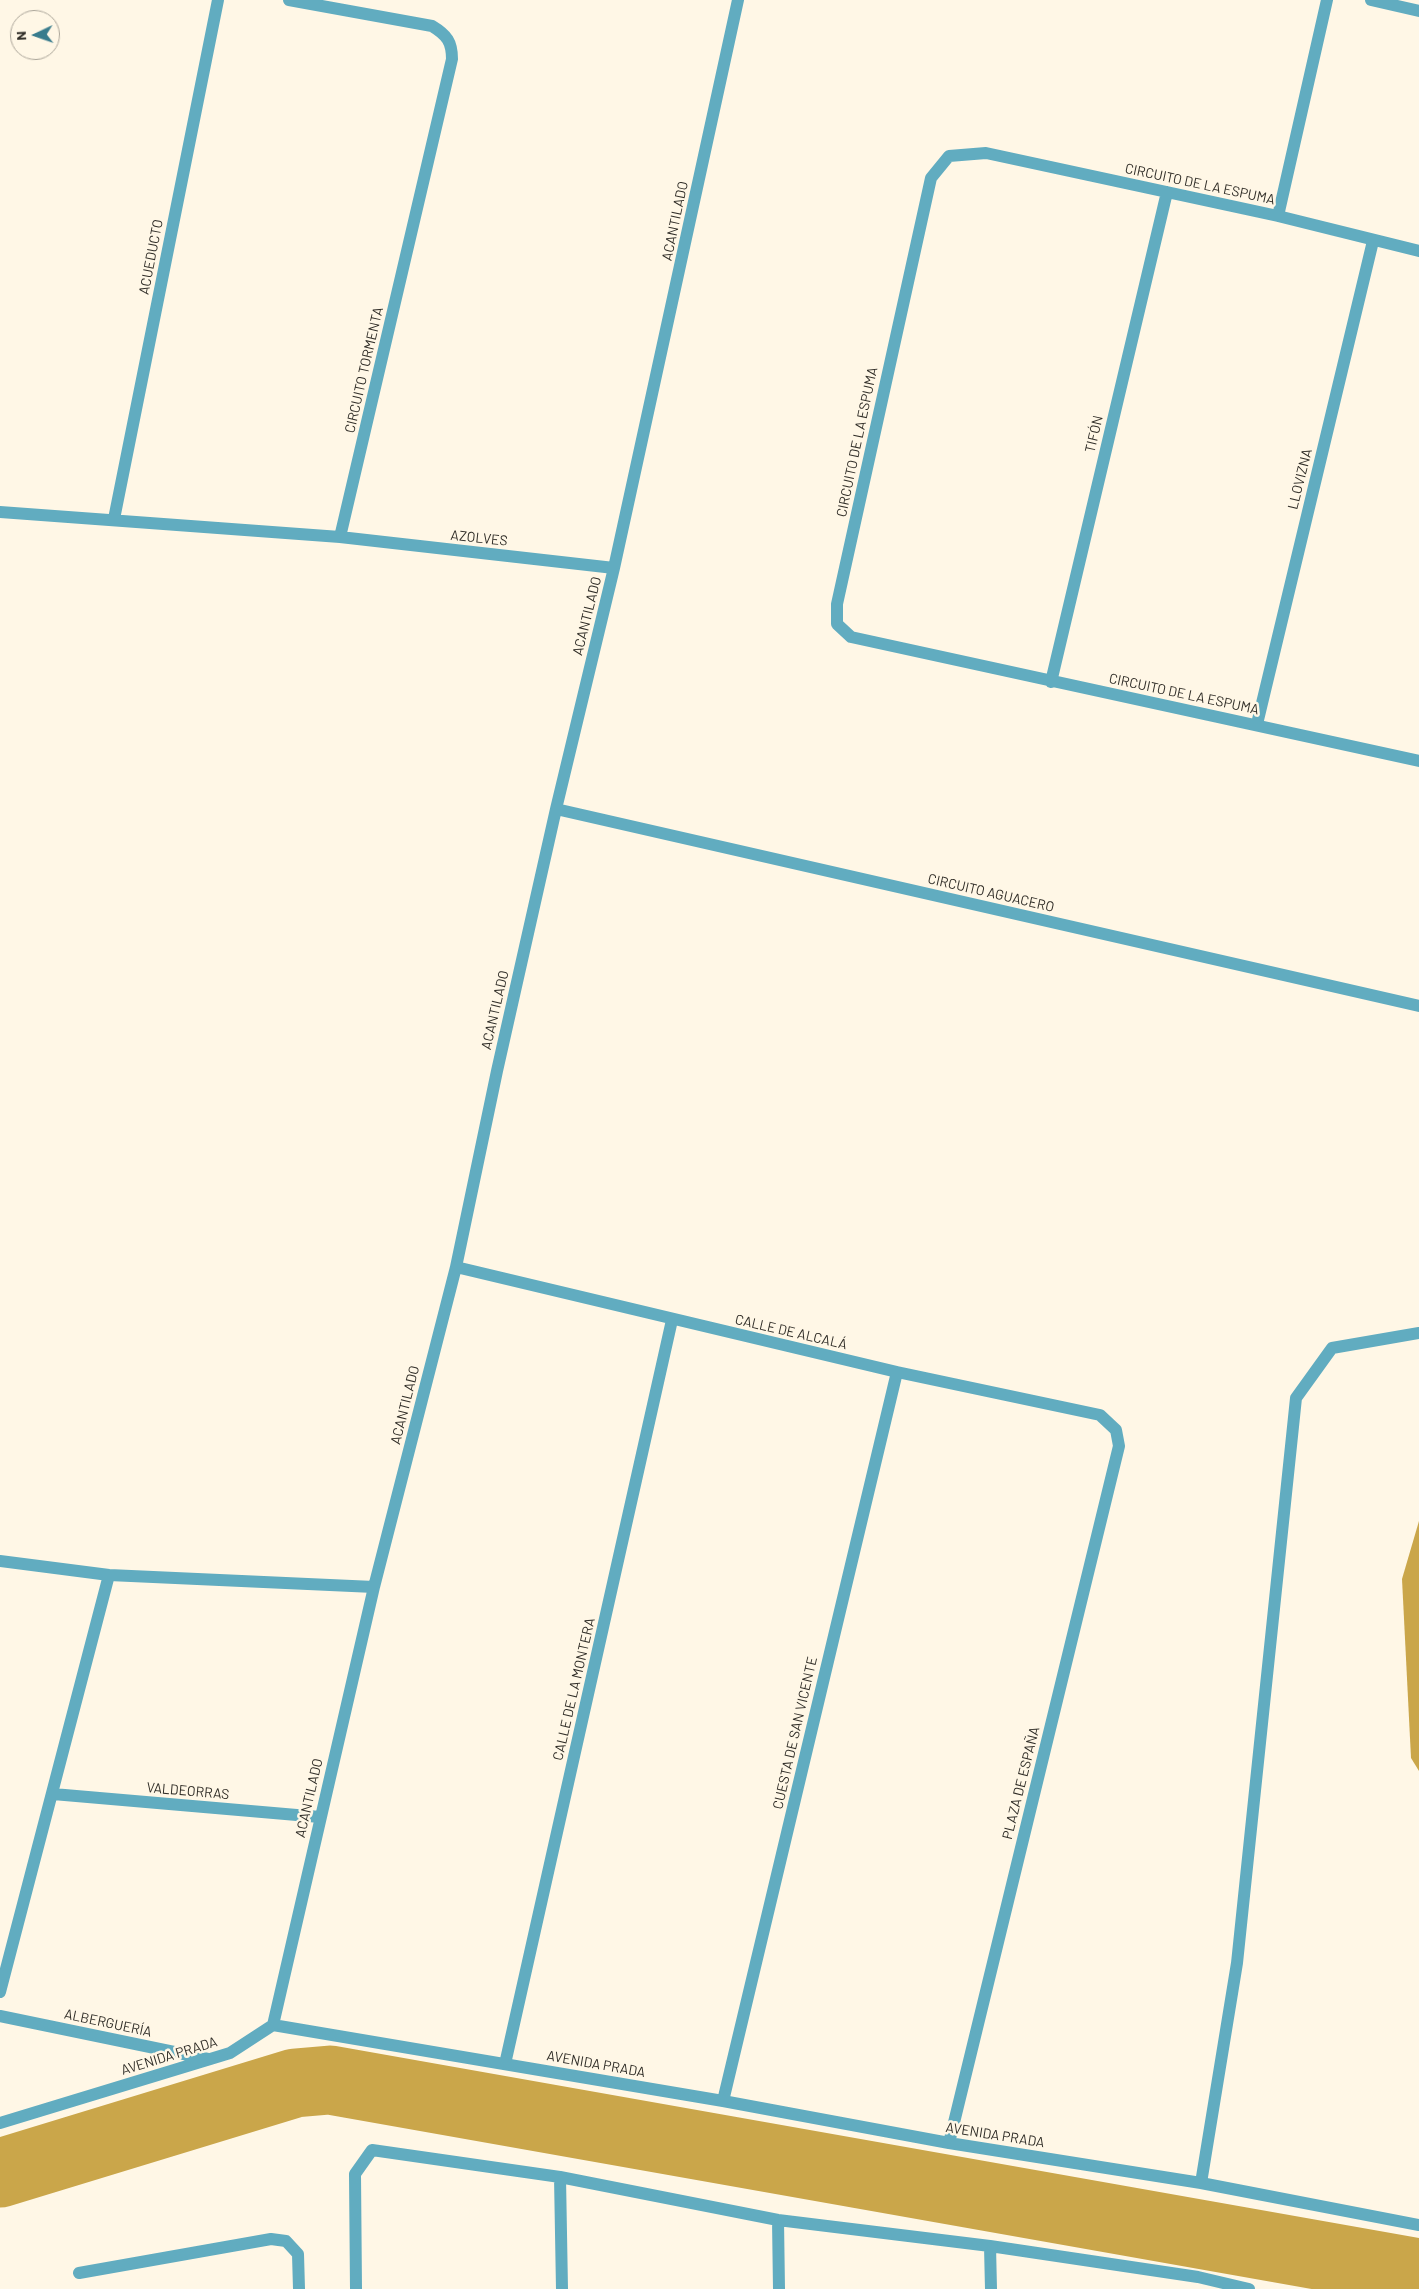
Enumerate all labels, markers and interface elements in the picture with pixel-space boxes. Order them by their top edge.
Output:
north arrow [10,10,60,60]
text: N [12,31,29,41]
street label: CIRCUITO DE LA ESPUMA [1123,160,1277,208]
street label: ACANTILADO [658,180,692,262]
street label: ACUEDUCTO [135,218,167,296]
street label: CIRCUITO TORMENTA [341,305,387,435]
street label: CIRCUITO DE LA ESPUMA [833,365,881,519]
street label: TIFÓN [1082,414,1106,454]
street label: LLOVIZNA [1284,447,1316,511]
street label: AZOLVES [450,527,508,549]
street label: ACANTILADO [569,575,605,657]
street label: CIRCUITO DE LA ESPUMA [1107,670,1261,718]
street label: CIRCUITO AGUACERO [926,870,1056,916]
street label: ACANTILADO [478,969,512,1051]
street label: CALLE DE ALCALÁ [733,1311,849,1353]
street label: ACANTILADO [387,1364,423,1446]
street label: CALLE DE LA MONTERA [549,1616,599,1762]
street label: CUESTA DE SAN VICENTE [769,1655,821,1811]
street label: PLAZA DE ESPAÑA [999,1725,1043,1841]
street label: ACANTILADO [292,1757,326,1839]
street label: VALDEORRAS [146,1779,230,1803]
street label: ALBERGUERÍA [63,2006,153,2040]
street label: AVENIDA PRADA [119,2033,219,2079]
street label: AVENIDA PRADA [545,2047,647,2081]
street label: AVENIDA PRADA [944,2119,1046,2151]

